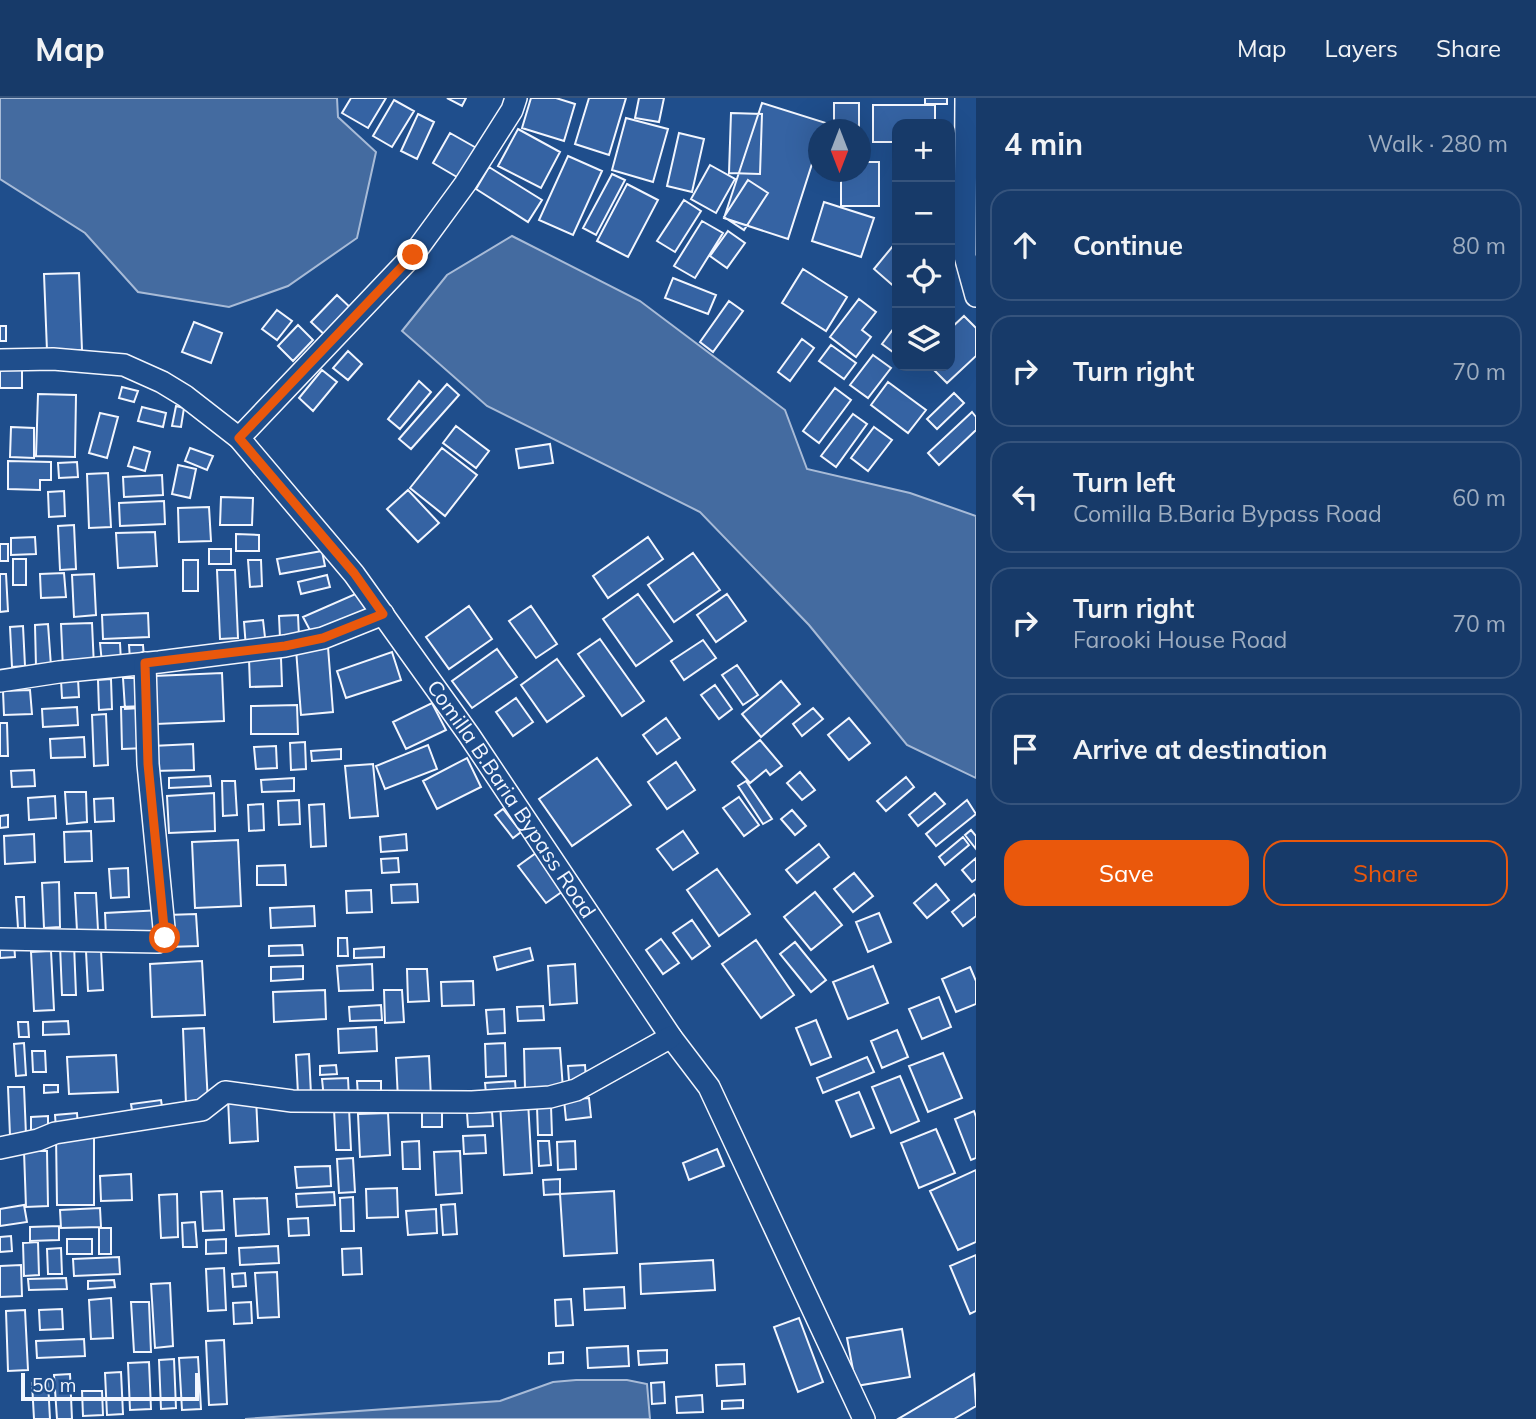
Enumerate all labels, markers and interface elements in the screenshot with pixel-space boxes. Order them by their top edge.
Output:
text: Map [35,28,105,69]
text: Map [1237,33,1286,63]
text: Layers [1324,33,1398,63]
text: Share [1436,33,1501,63]
north arrow [808,119,871,182]
map controls [892,119,955,371]
button: + [892,119,955,182]
text: 4 min [1004,125,1083,163]
text: Walk · 280 m [1368,129,1508,158]
button: − [892,182,955,245]
icon: ahead [1006,226,1044,264]
text: Continue [1073,229,1183,262]
text: 80 m [1452,231,1506,260]
route end [397,239,428,270]
button: locate [892,245,955,308]
button: layers [892,308,955,371]
icon: right [1006,352,1044,390]
text: Turn right [1073,355,1194,388]
text: 70 m [1452,357,1506,386]
text: Turn left [1073,466,1175,499]
icon: left [1006,478,1044,516]
text: 60 m [1452,483,1506,512]
text: Comilla B.Baria Bypass Road [1073,499,1382,528]
text: Turn right [1073,592,1194,625]
icon: right [1006,604,1044,642]
text: 70 m [1452,609,1506,638]
text: Farooki House Road [1073,625,1287,654]
street label: Comilla B.Baria Bypass Road [422,675,602,923]
icon: arrive [1006,730,1044,768]
text: Arrive at destination [1073,733,1328,766]
button: Save [1004,840,1249,906]
button: Share [1263,840,1508,906]
route start [149,922,180,953]
scale bar [21,1370,200,1402]
text: 50 m [32,1373,76,1397]

